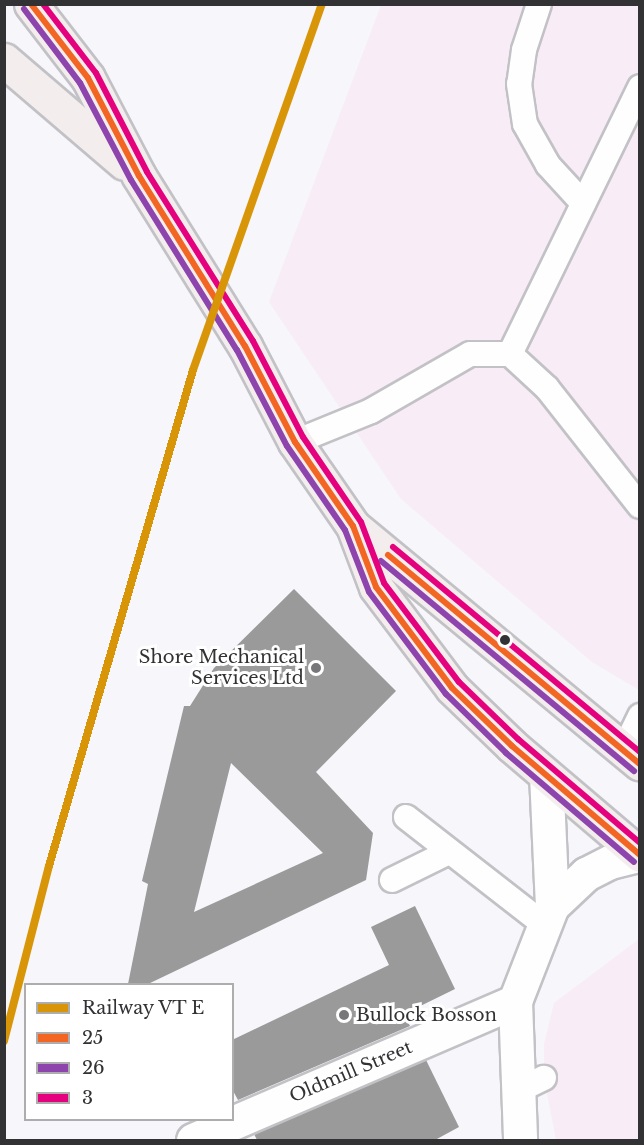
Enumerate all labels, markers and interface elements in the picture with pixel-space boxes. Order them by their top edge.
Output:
unlabelled marker [499,634,511,646]
place label: Shore Mechanical Services Ltd [139,647,304,690]
marker: Shore Mechanical Services Ltd [309,661,323,675]
legend [24,983,234,1121]
text: Railway VT E [82,997,204,1019]
place label: Bullock Bosson [356,1004,497,1026]
marker: Bullock Bosson [337,1008,351,1022]
text: 25 [82,1027,103,1049]
street label: Oldmill Street [286,1036,416,1108]
text: 26 [82,1057,105,1079]
text: 3 [82,1087,93,1109]

